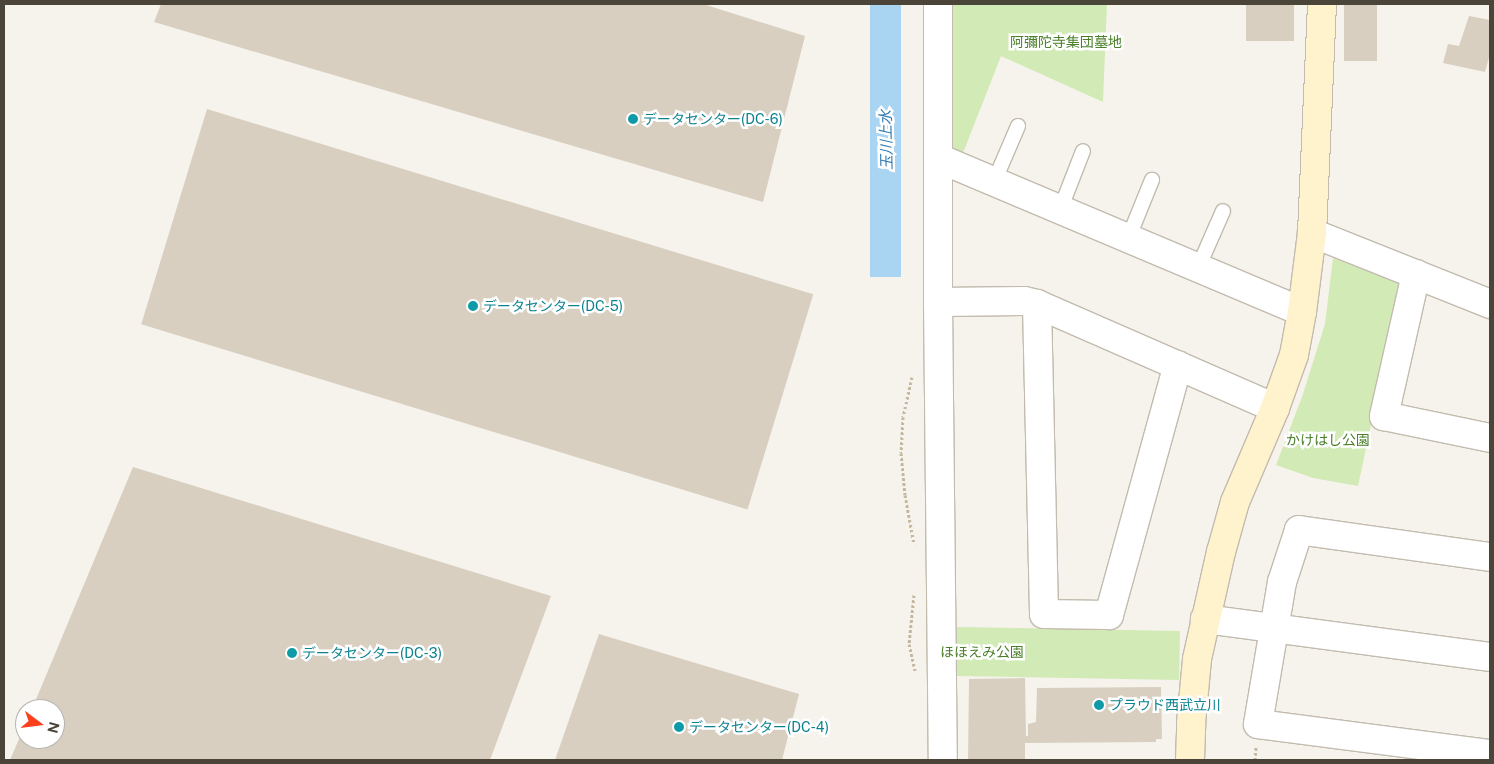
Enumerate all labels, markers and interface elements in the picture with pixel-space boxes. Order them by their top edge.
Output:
park label: 阿彌陀寺集団墓地 [1010,34,1122,50]
water label: 玉川上水 [876,110,896,170]
place label: データセンター(DC-6) [643,111,783,127]
marker: データセンター(DC-6) [627,113,639,125]
place label: データセンター(DC-5) [483,298,623,314]
marker: データセンター(DC-5) [467,300,479,312]
park label: かけはし公園 [1286,432,1370,448]
park label: ほほえみ公園 [940,644,1024,660]
place label: データセンター(DC-3) [302,645,442,661]
marker: データセンター(DC-3) [286,647,298,659]
place label: プラウド西武立川 [1109,697,1221,713]
north arrow [15,699,65,749]
marker: プラウド西武立川 [1093,699,1105,711]
place label: データセンター(DC-4) [689,719,829,735]
text: N [44,720,63,735]
marker: データセンター(DC-4) [673,721,685,733]

